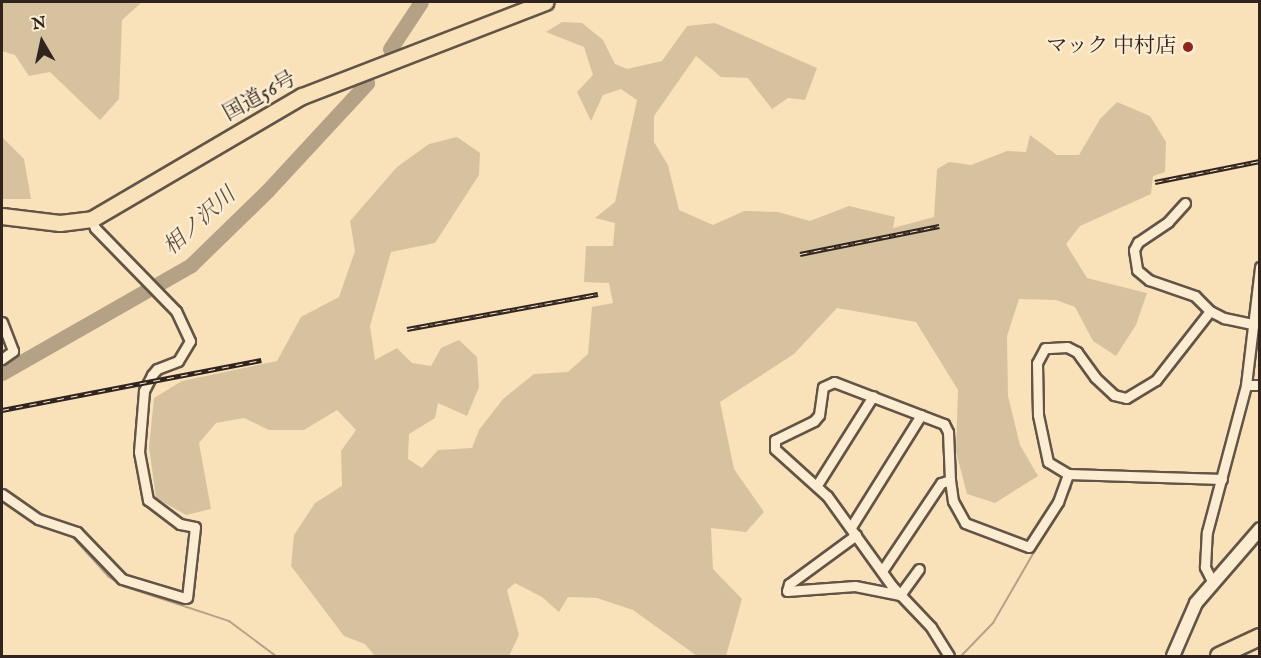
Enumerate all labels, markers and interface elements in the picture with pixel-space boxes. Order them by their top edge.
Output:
north arrow [12,12,72,72]
text: N [31,13,48,35]
place label: マック 中村店 [1045,34,1176,60]
marker: マック 中村店 [1181,40,1195,54]
street label: 国道56号 [219,67,301,127]
water label: 相ノ沢川 [158,183,242,261]

